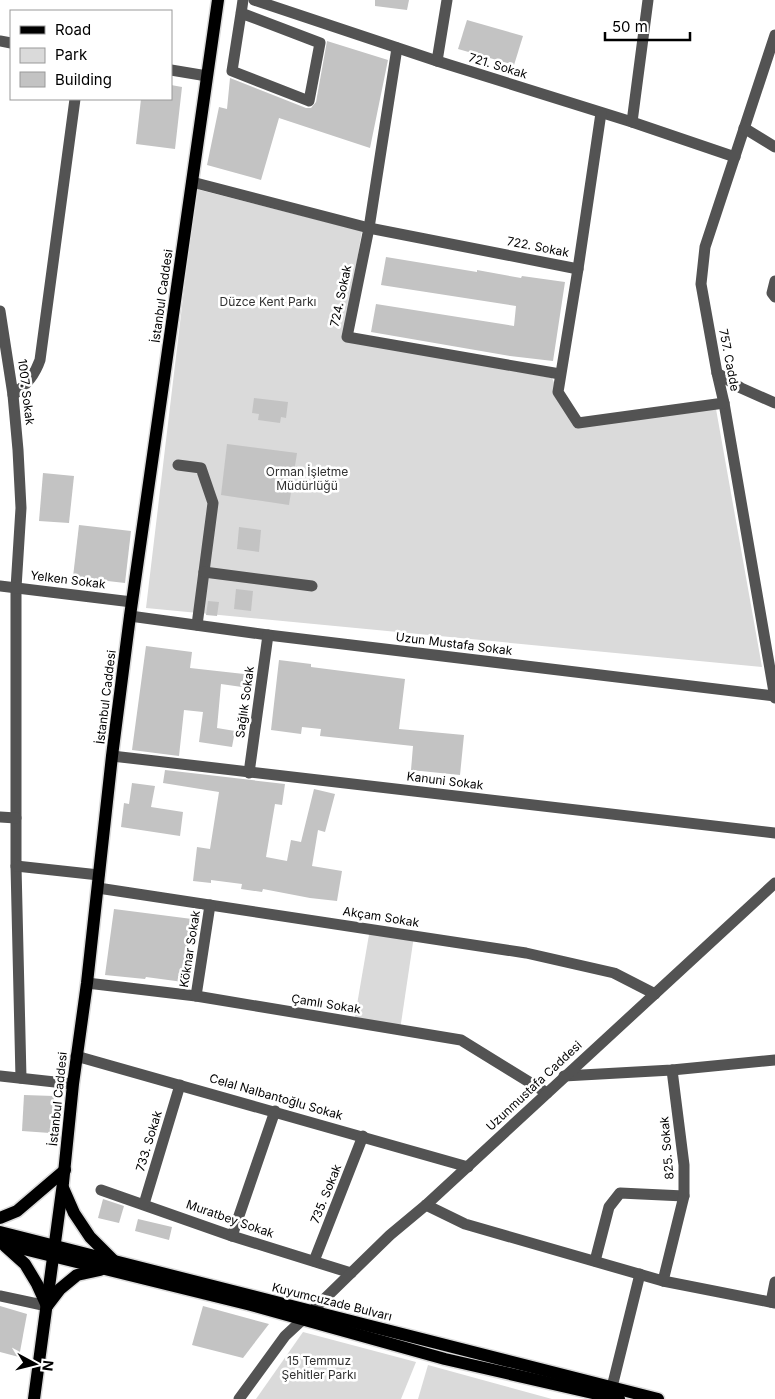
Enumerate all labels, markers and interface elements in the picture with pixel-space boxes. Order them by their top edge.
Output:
legend [10,10,172,100]
scale bar [605,10,690,42]
text: 50 m [612,17,648,36]
text: Road [55,20,91,39]
text: Park [55,45,88,64]
street label: 721. Sokak [467,49,530,82]
text: Building [55,70,112,89]
street label: 722. Sokak [506,233,571,260]
street label: İstanbul Caddesi [147,248,176,344]
street label: 724. Sokak [327,263,354,328]
park label: Düzce Kent Parkı [219,294,317,309]
street label: 757. Cadde [716,327,743,392]
street label: 1007. Sokak [15,358,38,426]
park label: Orman İşletme Müdürlüğü [266,464,348,493]
street label: Yelken Sokak [30,567,107,592]
street label: Uzun Mustafa Sokak [395,629,514,658]
street label: İstanbul Caddesi [92,649,119,745]
street label: Sağlık Sokak [232,665,257,739]
street label: Kanuni Sokak [406,768,485,793]
street label: Akçam Sokak [342,903,421,930]
street label: Köknar Sokak [176,909,203,989]
street label: Çamlı Sokak [290,991,362,1016]
street label: Uzunmustafa Caddesi [483,1037,585,1134]
street label: İstanbul Caddesi [45,1051,70,1147]
street label: Celal Nalbantoğlu Sokak [208,1070,345,1123]
street label: 733. Sokak [132,1108,165,1173]
street label: 825. Sokak [656,1115,677,1180]
street label: 735. Sokak [307,1162,344,1226]
street label: Muratbey Sokak [184,1196,277,1241]
street label: Kuyumcuzade Bulvarı [271,1279,394,1324]
north arrow [10,1339,60,1389]
park label: 15 Temmuz Şehitler Parkı [281,1353,357,1382]
text: N [39,1359,57,1372]

